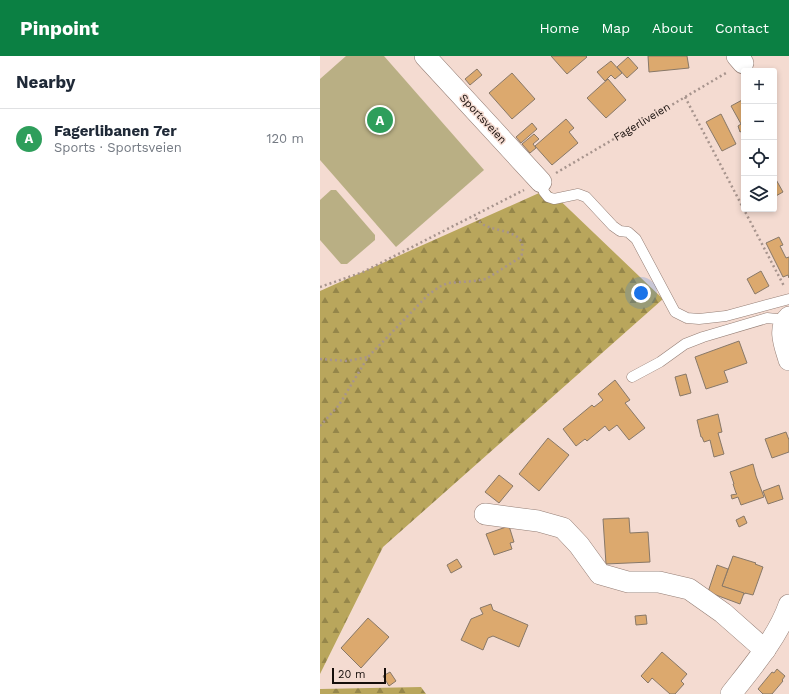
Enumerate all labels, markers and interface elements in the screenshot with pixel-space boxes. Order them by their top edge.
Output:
text: Pinpoint [20,17,99,40]
text: Home [539,20,579,36]
text: Map [601,20,630,36]
text: About [652,20,693,36]
text: Contact [715,20,769,36]
map controls [741,68,777,212]
button: + [741,68,777,104]
text: Nearby [16,72,75,92]
street label: Sportsveien [457,92,509,146]
street label: Fagerliveien [611,100,673,144]
button: − [741,104,777,140]
pin: A [367,105,393,135]
text: Fagerlibanen 7er [54,122,177,140]
text: A [25,131,33,146]
text: 120 m [266,131,304,146]
text: Sports · Sportsveien [54,140,182,155]
button: locate [741,140,777,176]
button: layers [741,176,777,212]
your location [631,283,651,303]
scale bar [332,666,386,685]
text: 20 m [338,668,366,681]

